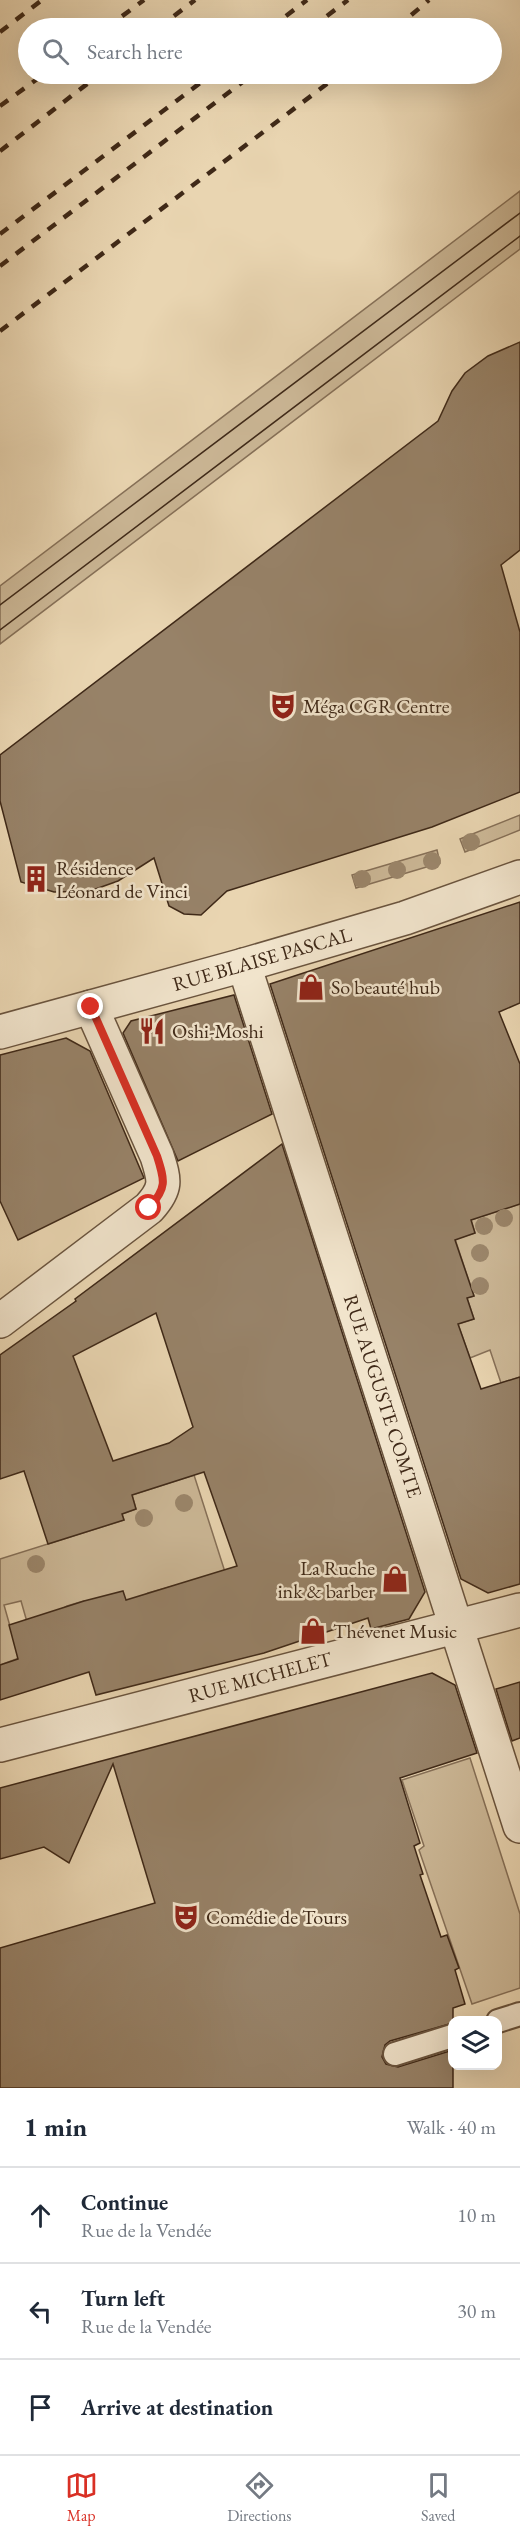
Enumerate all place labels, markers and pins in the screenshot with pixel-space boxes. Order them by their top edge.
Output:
theatre icon: Méga CGR Centre [268,691,298,721]
place label: Méga CGR Centre [303,693,450,719]
place label: Résidence Léonard de Vinci [56,855,188,904]
building icon: Résidence Léonard de Vinci [21,864,51,894]
shop icon: So beauté hub [296,972,326,1002]
place label: So beauté hub [331,974,440,1000]
restaurant icon: Oshi-Moshi [137,1016,167,1046]
place label: Oshi-Moshi [172,1018,264,1044]
place label: La Ruche ink & barber [278,1555,375,1604]
shop icon: La Ruche ink & barber [380,1564,410,1594]
shop icon: Thévenet Music [298,1616,328,1646]
place label: Thévenet Music [333,1618,457,1644]
theatre icon: Comédie de Tours [171,1902,201,1932]
place label: Comédie de Tours [206,1904,347,1930]

